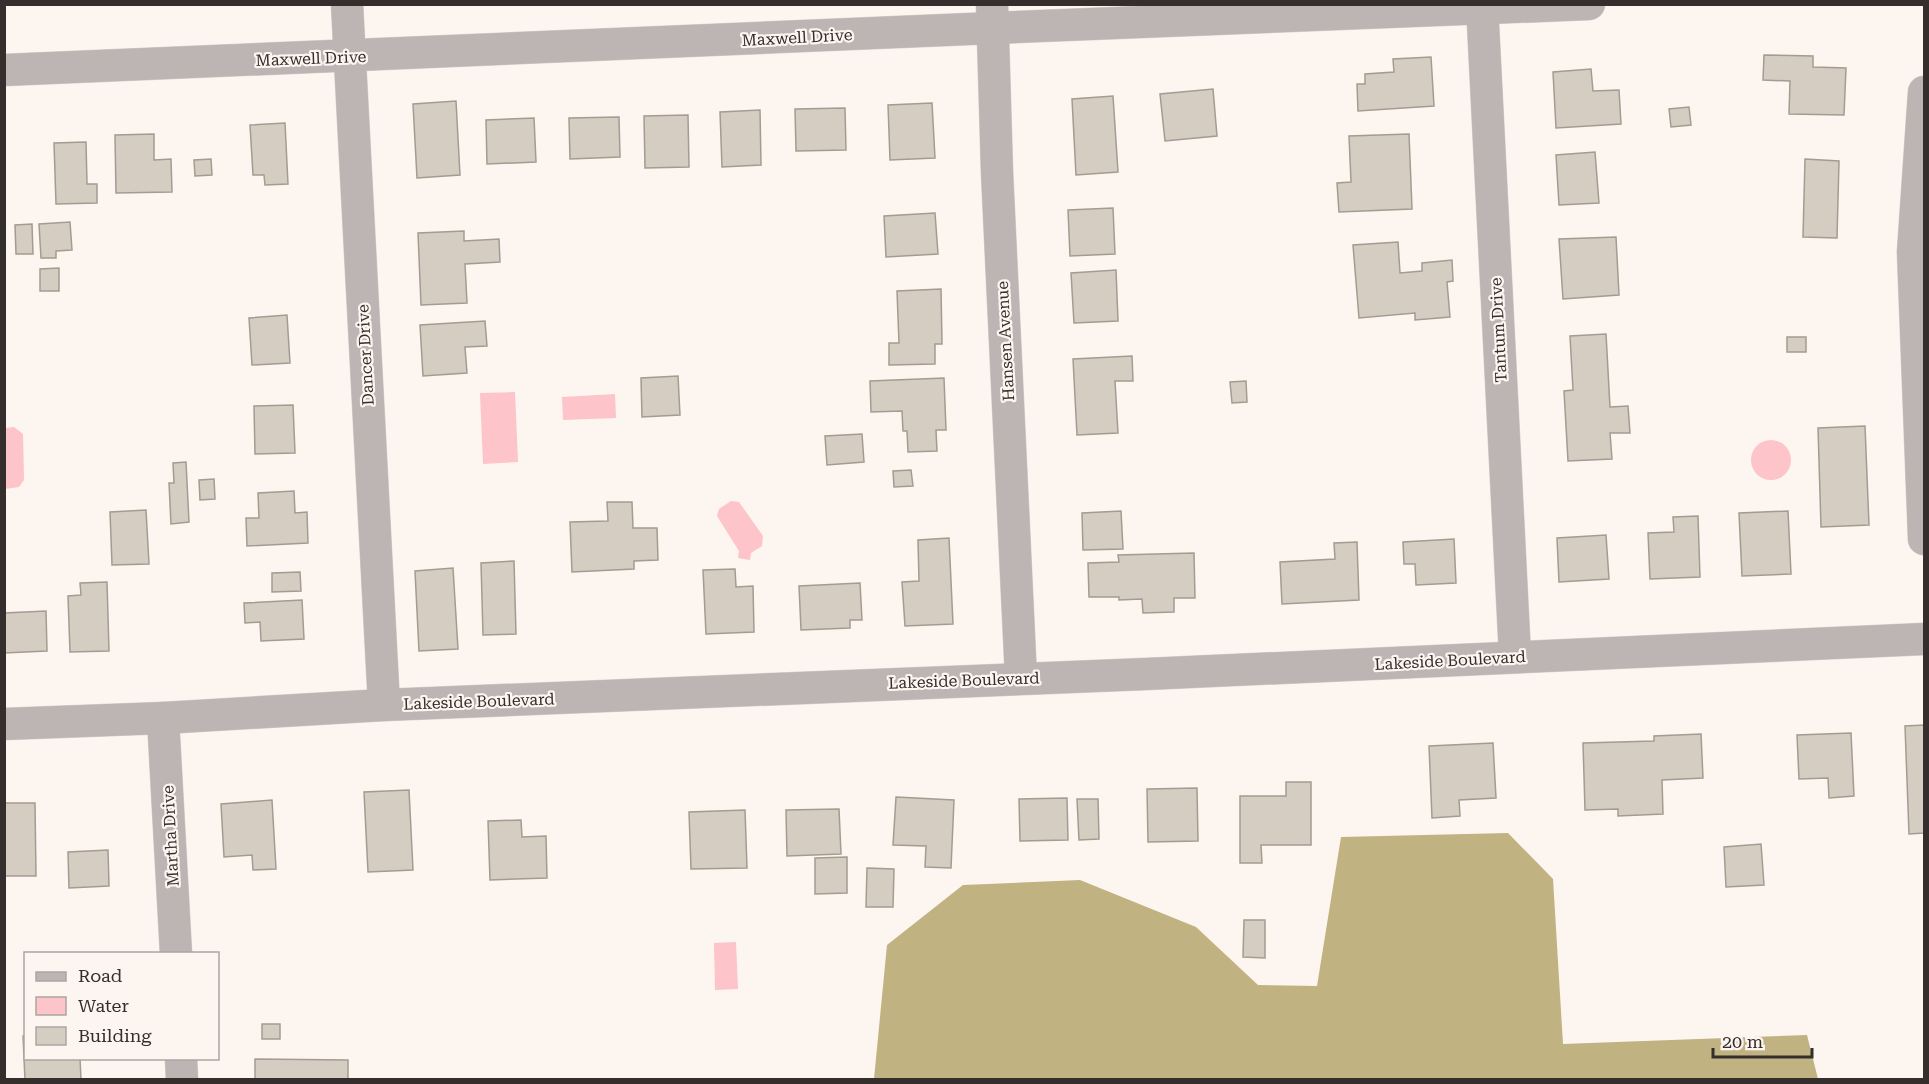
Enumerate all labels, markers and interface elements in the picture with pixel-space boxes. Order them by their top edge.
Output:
street label: Maxwell Drive [741,25,853,50]
street label: Maxwell Drive [255,47,367,70]
street label: Tantum Drive [1486,277,1511,383]
street label: Hansen Avenue [993,280,1018,401]
street label: Dancer Drive [353,304,378,406]
street label: Lakeside Boulevard [1374,647,1526,674]
street label: Lakeside Boulevard [888,668,1040,693]
street label: Lakeside Boulevard [403,689,555,714]
street label: Martha Drive [158,785,183,887]
legend [24,952,219,1060]
text: Road [78,965,123,986]
text: Water [78,995,129,1016]
scale bar [1713,1021,1812,1059]
text: Building [78,1025,152,1046]
text: 20 m [1722,1031,1763,1052]

